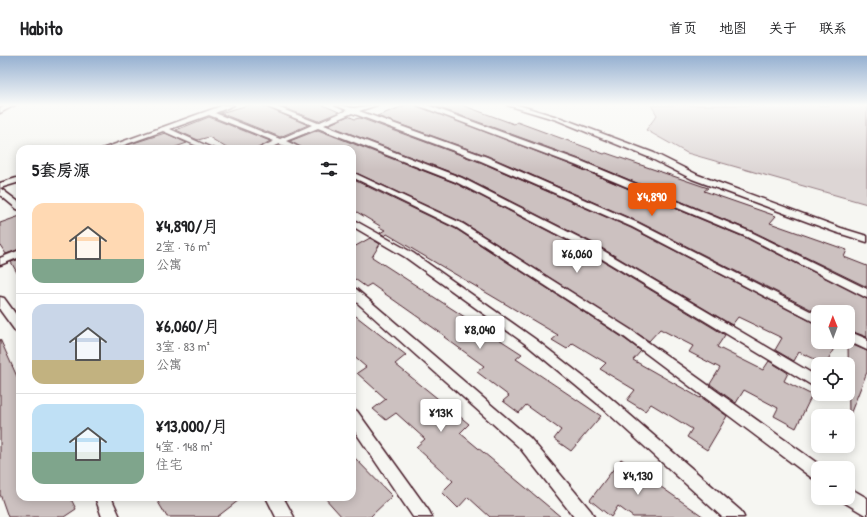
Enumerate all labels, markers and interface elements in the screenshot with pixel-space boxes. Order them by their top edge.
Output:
text: Habito [20,15,63,41]
text: 首页 [669,18,697,37]
text: 地图 [719,18,747,37]
text: 关于 [769,18,797,37]
text: 联系 [819,18,847,37]
text: 5套房源 [32,158,90,181]
icon: filters [318,158,340,180]
pin: ¥4,890 [619,183,685,217]
text: ¥4,890 [637,187,667,205]
text: ¥4,890/月 [156,214,219,237]
icon: home [64,219,112,267]
text: 2室 · 76 m² [156,237,210,255]
pin: ¥6,060 [544,240,610,274]
text: ¥6,060 [562,244,592,262]
text: 公寓 [156,255,182,273]
north arrow [811,305,855,349]
map controls [811,305,855,505]
text: ¥6,060/月 [156,314,220,337]
pin: ¥8,040 [447,316,513,350]
icon: home [64,320,112,368]
text: ¥8,040 [465,320,495,338]
text: 3室 · 83 m² [156,337,210,355]
text: 公寓 [156,355,182,373]
button: locate [811,357,855,401]
pin: ¥13K [417,399,465,433]
text: ¥13K [429,403,453,421]
button: + [811,409,855,453]
text: ¥13,000/月 [156,414,228,437]
icon: home [64,420,112,468]
text: 4室 · 148 m² [156,437,213,455]
text: 住宅 [156,455,182,473]
button: − [811,461,855,505]
pin: ¥4,130 [605,462,671,496]
text: ¥4,130 [623,466,653,484]

